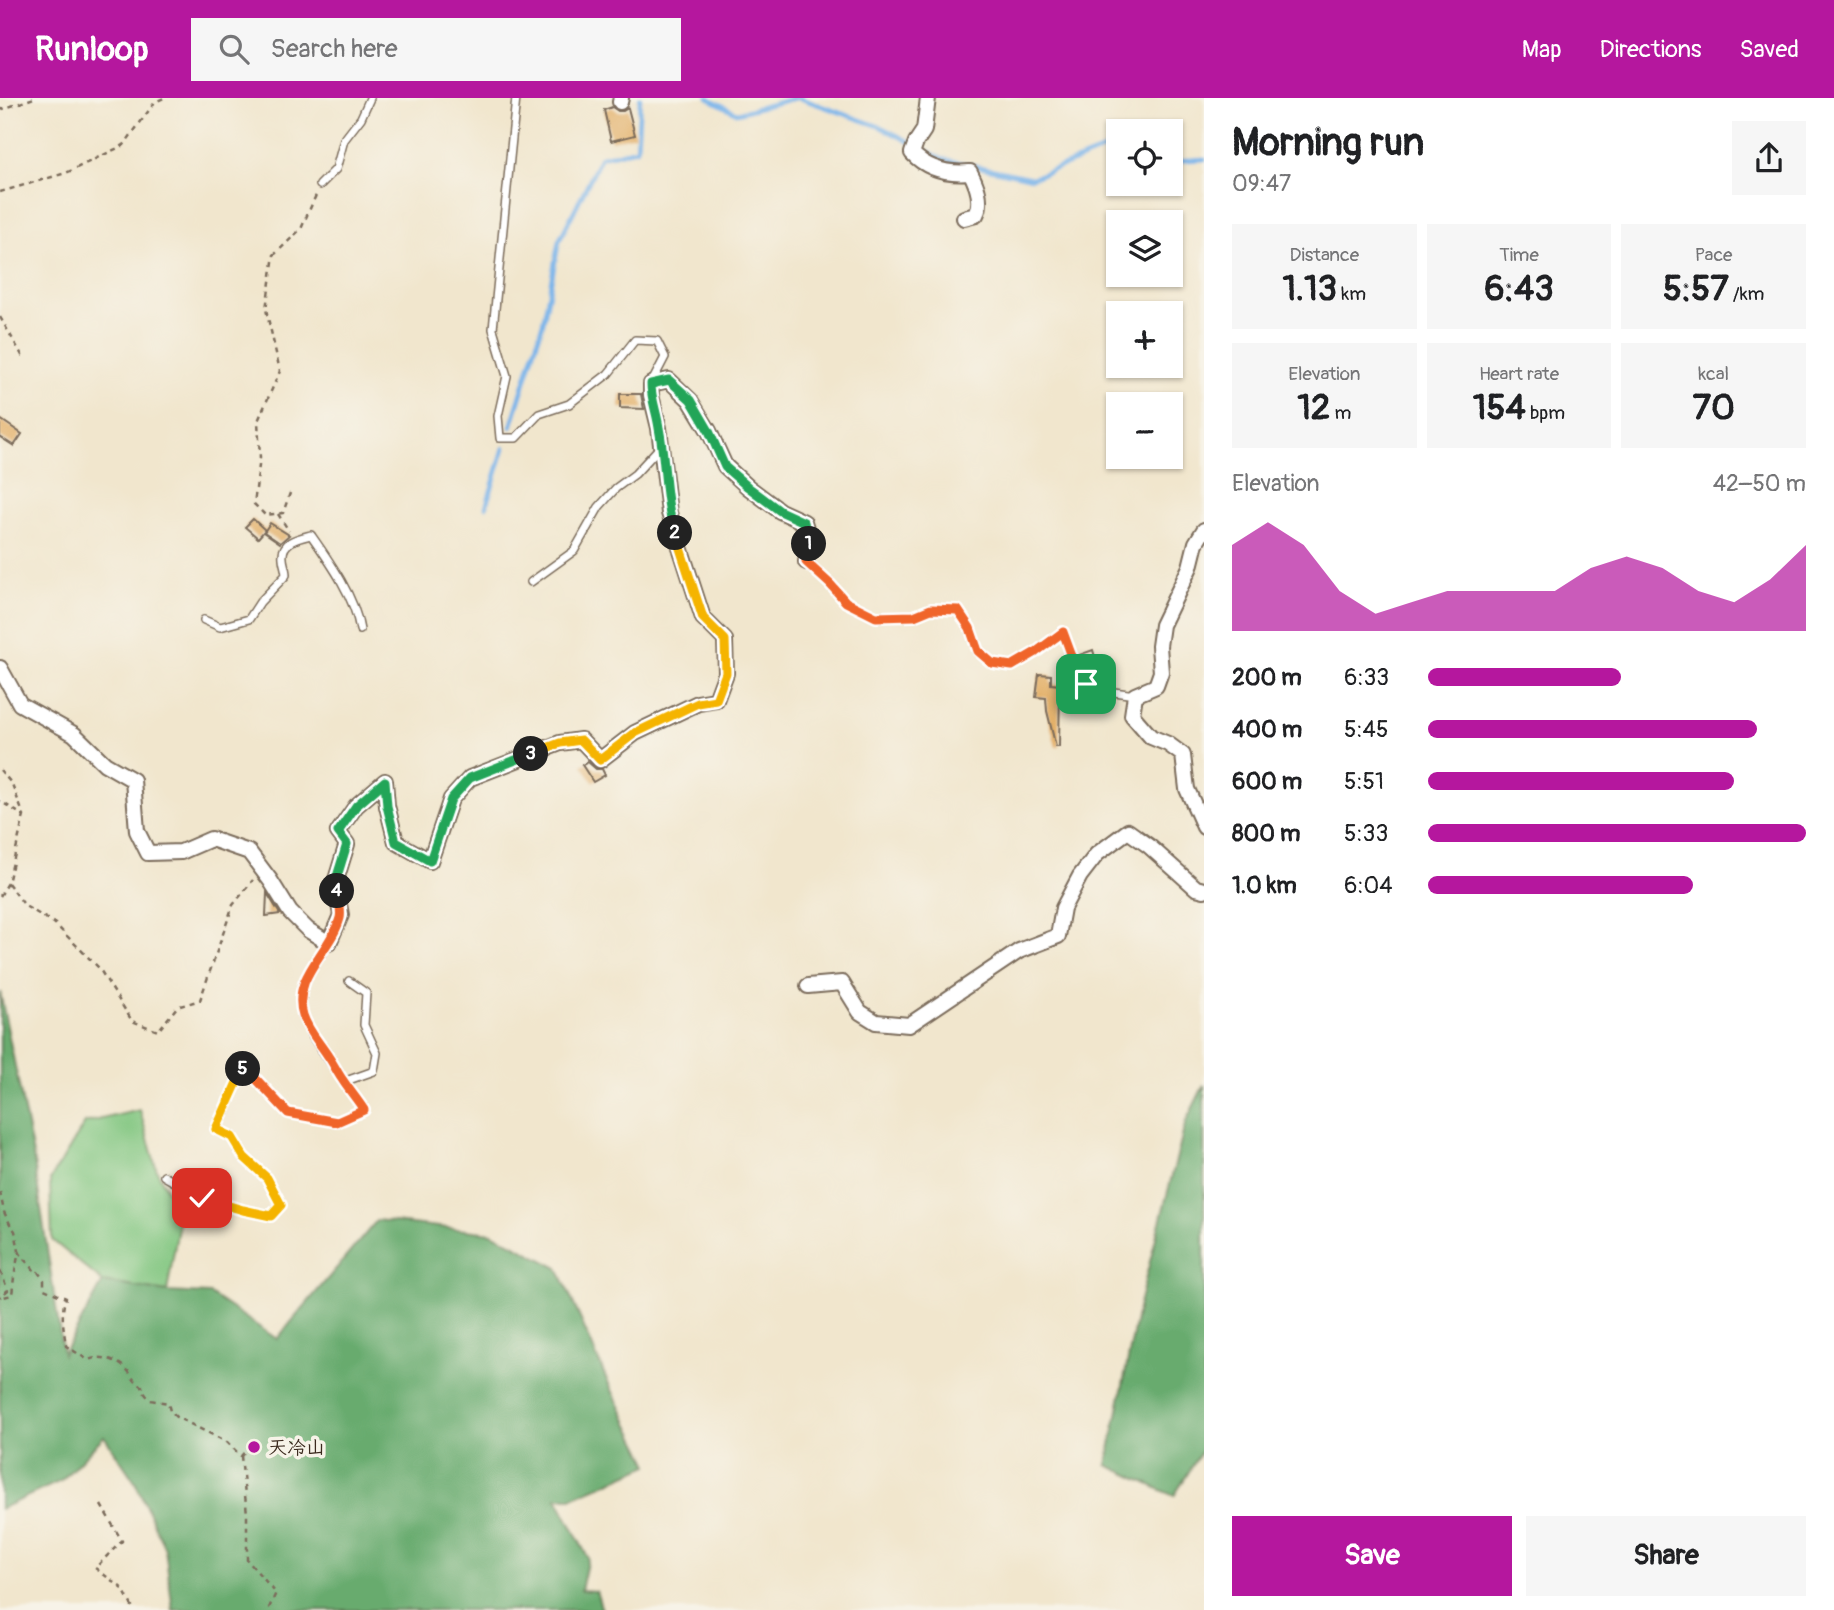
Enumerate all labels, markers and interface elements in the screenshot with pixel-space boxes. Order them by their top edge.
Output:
search box [191,18,681,81]
text: Runloop [35,29,149,70]
icon: search [215,30,253,68]
text: Search here [271,33,398,65]
text: Map [1522,35,1562,64]
text: Directions [1600,35,1701,64]
text: Saved [1739,35,1799,64]
map controls [1106,119,1183,469]
button: locate [1106,119,1183,196]
text: Morning run [1232,119,1424,167]
button: share [1732,121,1806,195]
text: 09:47 [1232,169,1291,198]
button: layers [1106,210,1183,287]
text: Distance [1290,243,1359,267]
text: Time [1499,243,1539,267]
text: Pace [1695,243,1732,267]
text: 1.13 [1283,267,1337,311]
text: 6:43 [1484,267,1554,311]
text: 5:57 [1663,267,1729,311]
text: km [1337,282,1366,306]
text: /km [1729,282,1764,306]
button: + [1106,301,1183,378]
text: Elevation [1288,362,1361,386]
text: Heart rate [1479,362,1559,386]
text: kcal [1698,362,1729,386]
text: 12 [1297,386,1330,430]
text: 154 [1473,386,1526,430]
text: 70 [1692,386,1735,430]
button: − [1106,392,1183,469]
text: m [1330,401,1351,425]
text: bpm [1526,401,1565,425]
text: Elevation [1232,469,1320,498]
text: 42–50 m [1713,469,1806,498]
pin: 2 [658,516,692,550]
text: 2 [669,520,680,544]
pin: 1 [792,526,826,562]
text: 1 [805,531,812,555]
pin [1056,654,1116,714]
text: 200 m [1232,663,1302,692]
text: 6:33 [1344,663,1389,692]
icon: arrive [1067,665,1105,703]
text: 400 m [1232,715,1302,744]
text: 5:45 [1344,715,1388,744]
pin: 3 [514,736,548,772]
text: 3 [525,741,536,765]
text: 600 m [1232,767,1302,796]
text: 5:51 [1344,767,1384,796]
text: 800 m [1232,819,1300,848]
text: 5:33 [1344,819,1388,848]
text: 1.0 km [1232,871,1297,900]
text: 6:04 [1344,871,1393,900]
pin: 4 [320,874,354,908]
text: 4 [331,878,342,902]
pin: 5 [226,1052,260,1086]
text: 5 [237,1056,248,1080]
pin [172,1168,232,1228]
icon: check [183,1179,221,1217]
place label: 天冷山 [268,1436,325,1460]
marker: 天冷山 [246,1439,262,1455]
button: Save [1232,1516,1512,1596]
button: Share [1526,1516,1806,1596]

